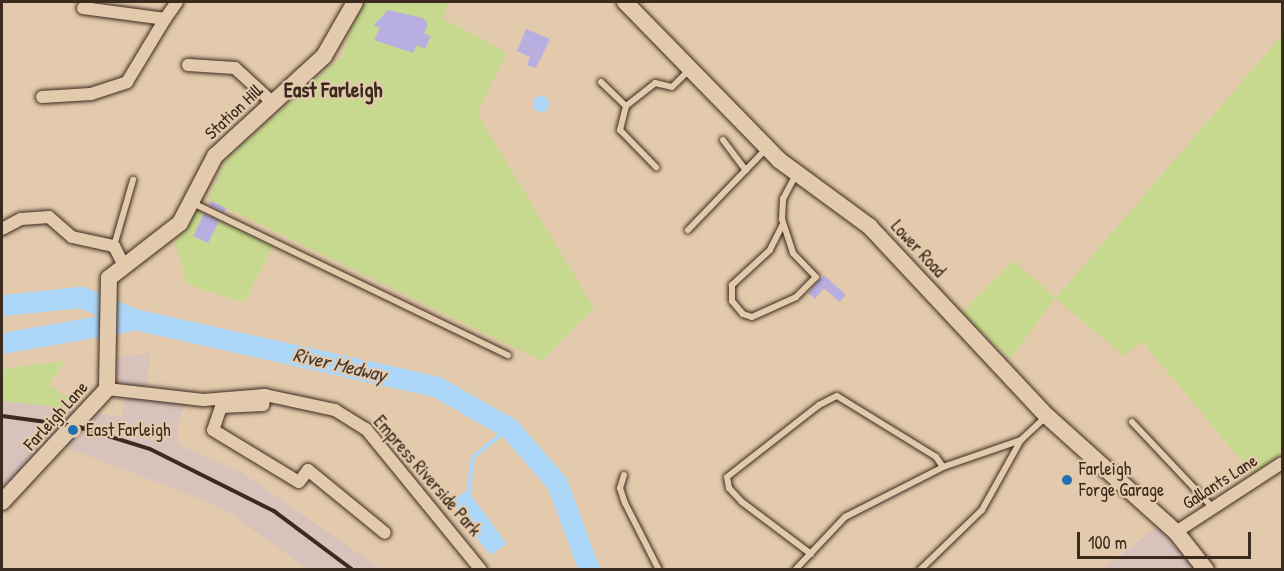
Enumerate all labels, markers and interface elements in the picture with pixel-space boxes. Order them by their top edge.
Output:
district label: East Farleigh [284,77,382,103]
street label: Station Hill [200,80,268,144]
street label: Lower Road [886,216,950,282]
water label: River Medway [291,342,389,386]
street label: Farleigh Lane [19,377,93,455]
street label: Empress Riverside Park [369,411,485,541]
place label: East Farleigh [86,419,171,441]
marker: East Farleigh [64,421,82,439]
street label: Gallants Lane [1178,450,1262,514]
place label: Farleigh Forge Garage [1079,459,1164,502]
marker: Farleigh Forge Garage [1060,473,1074,487]
scale bar [1080,520,1254,558]
text: 100 m [1088,530,1127,555]

